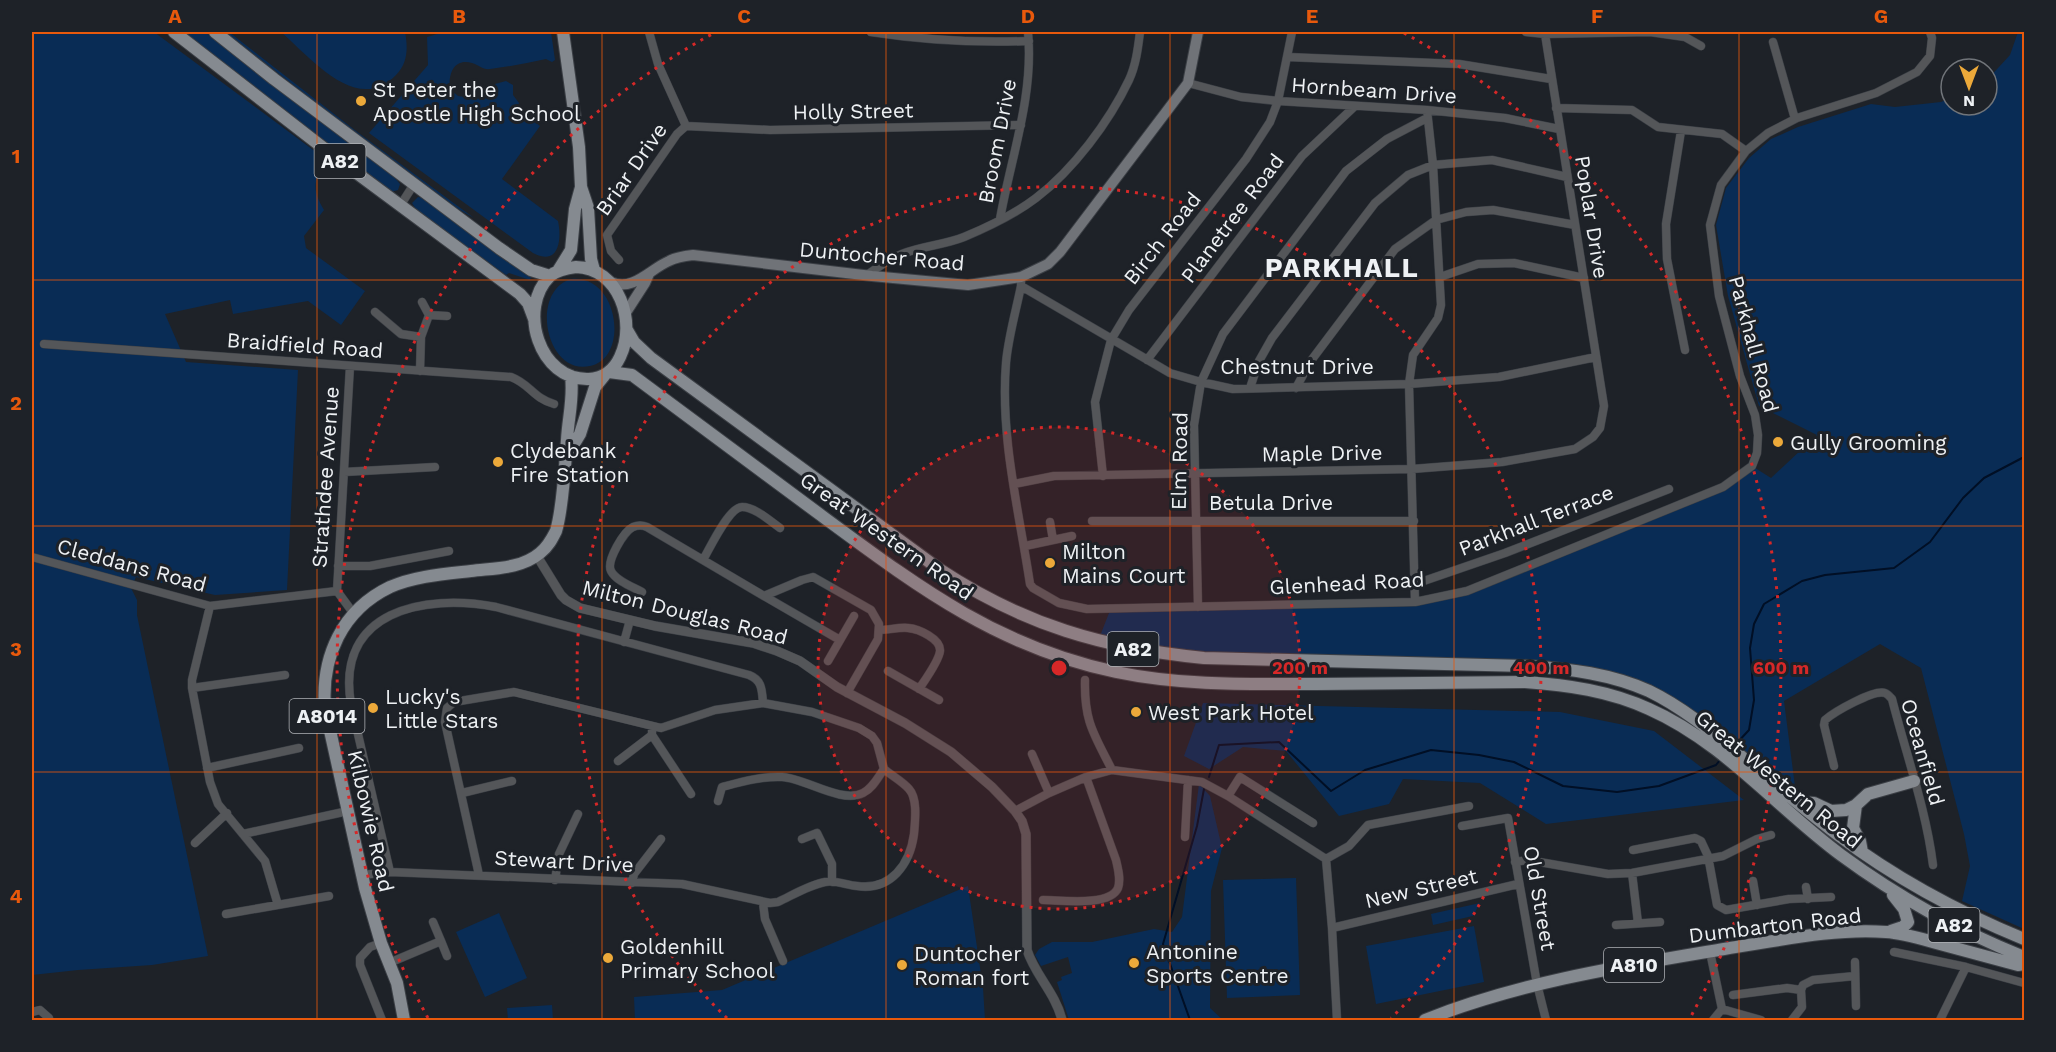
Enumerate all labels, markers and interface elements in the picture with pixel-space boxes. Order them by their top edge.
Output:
text: A [168,4,182,28]
text: B [452,4,466,28]
text: C [737,4,751,28]
text: D [1021,4,1035,28]
text: E [1306,4,1318,28]
text: F [1591,4,1603,28]
text: G [1874,4,1888,28]
north arrow [1939,57,1999,117]
street label: Hornbeam Drive [1290,72,1458,108]
place label: St Peter the Apostle High School [373,77,581,126]
street label: Broom Drive [973,77,1021,205]
text: N [1963,92,1975,111]
marker: St Peter the Apostle High School [354,94,368,108]
street label: Holly Street [792,97,914,125]
street label: Briar Drive [590,118,672,220]
text: 1 [12,144,20,168]
road number: A82 [314,144,366,178]
street label: Planetree Road [1175,148,1289,288]
street label: Poplar Drive [1570,154,1614,280]
street label: Birch Road [1118,187,1206,289]
street label: Duntocher Road [798,236,966,276]
district label: PARKHALL [1265,252,1419,284]
street label: Parkhall Road [1724,273,1784,415]
street label: Braidfield Road [226,327,384,363]
street label: Chestnut Drive [1220,354,1374,379]
street label: Strathdee Avenue [306,385,344,569]
text: 2 [10,391,22,415]
street label: Elm Road [1166,412,1192,510]
place label: Gully Grooming [1790,430,1947,455]
marker: Gully Grooming [1771,435,1785,449]
place label: Clydebank Fire Station [510,438,630,487]
street label: Maple Drive [1261,439,1383,467]
marker: Clydebank Fire Station [491,455,505,469]
street label: Great Western Road [795,467,979,605]
street label: Parkhall Terrace [1455,479,1617,561]
street label: Betula Drive [1209,490,1333,515]
street label: Cleddans Road [55,533,209,597]
place label: Milton Mains Court [1062,539,1185,588]
marker: Milton Mains Court [1043,556,1057,570]
street label: Glenhead Road [1269,566,1425,600]
street label: Milton Douglas Road [580,574,790,650]
road number: A82 [1108,632,1158,666]
text: 3 [10,637,22,661]
text: 200 m [1272,657,1328,678]
text: 400 m [1513,657,1569,678]
text: 600 m [1753,657,1809,678]
centre of rings [1049,658,1069,678]
place label: Lucky's Little Stars [385,684,498,733]
street label: Oceanfield [1896,696,1950,808]
road number: A8014 [290,699,364,733]
place label: West Park Hotel [1148,700,1314,725]
marker: Lucky's Little Stars [366,701,380,715]
street label: Great Western Road [1691,704,1867,854]
marker: West Park Hotel [1129,705,1143,719]
street label: Kilbowie Road [343,748,399,894]
street label: Old Street [1519,844,1562,952]
street label: Stewart Drive [494,845,634,877]
street label: New Street [1362,863,1480,913]
text: 4 [10,884,23,908]
street label: Dumbarton Road [1687,902,1863,948]
road number: A82 [1928,908,1980,942]
place label: Goldenhill Primary School [620,934,775,983]
place label: Antonine Sports Centre [1146,939,1289,988]
place label: Duntocher Roman fort [914,941,1029,990]
road number: A810 [1604,948,1664,982]
marker: Goldenhill Primary School [601,951,615,965]
marker: Antonine Sports Centre [1127,956,1141,970]
marker: Duntocher Roman fort [895,958,909,972]

